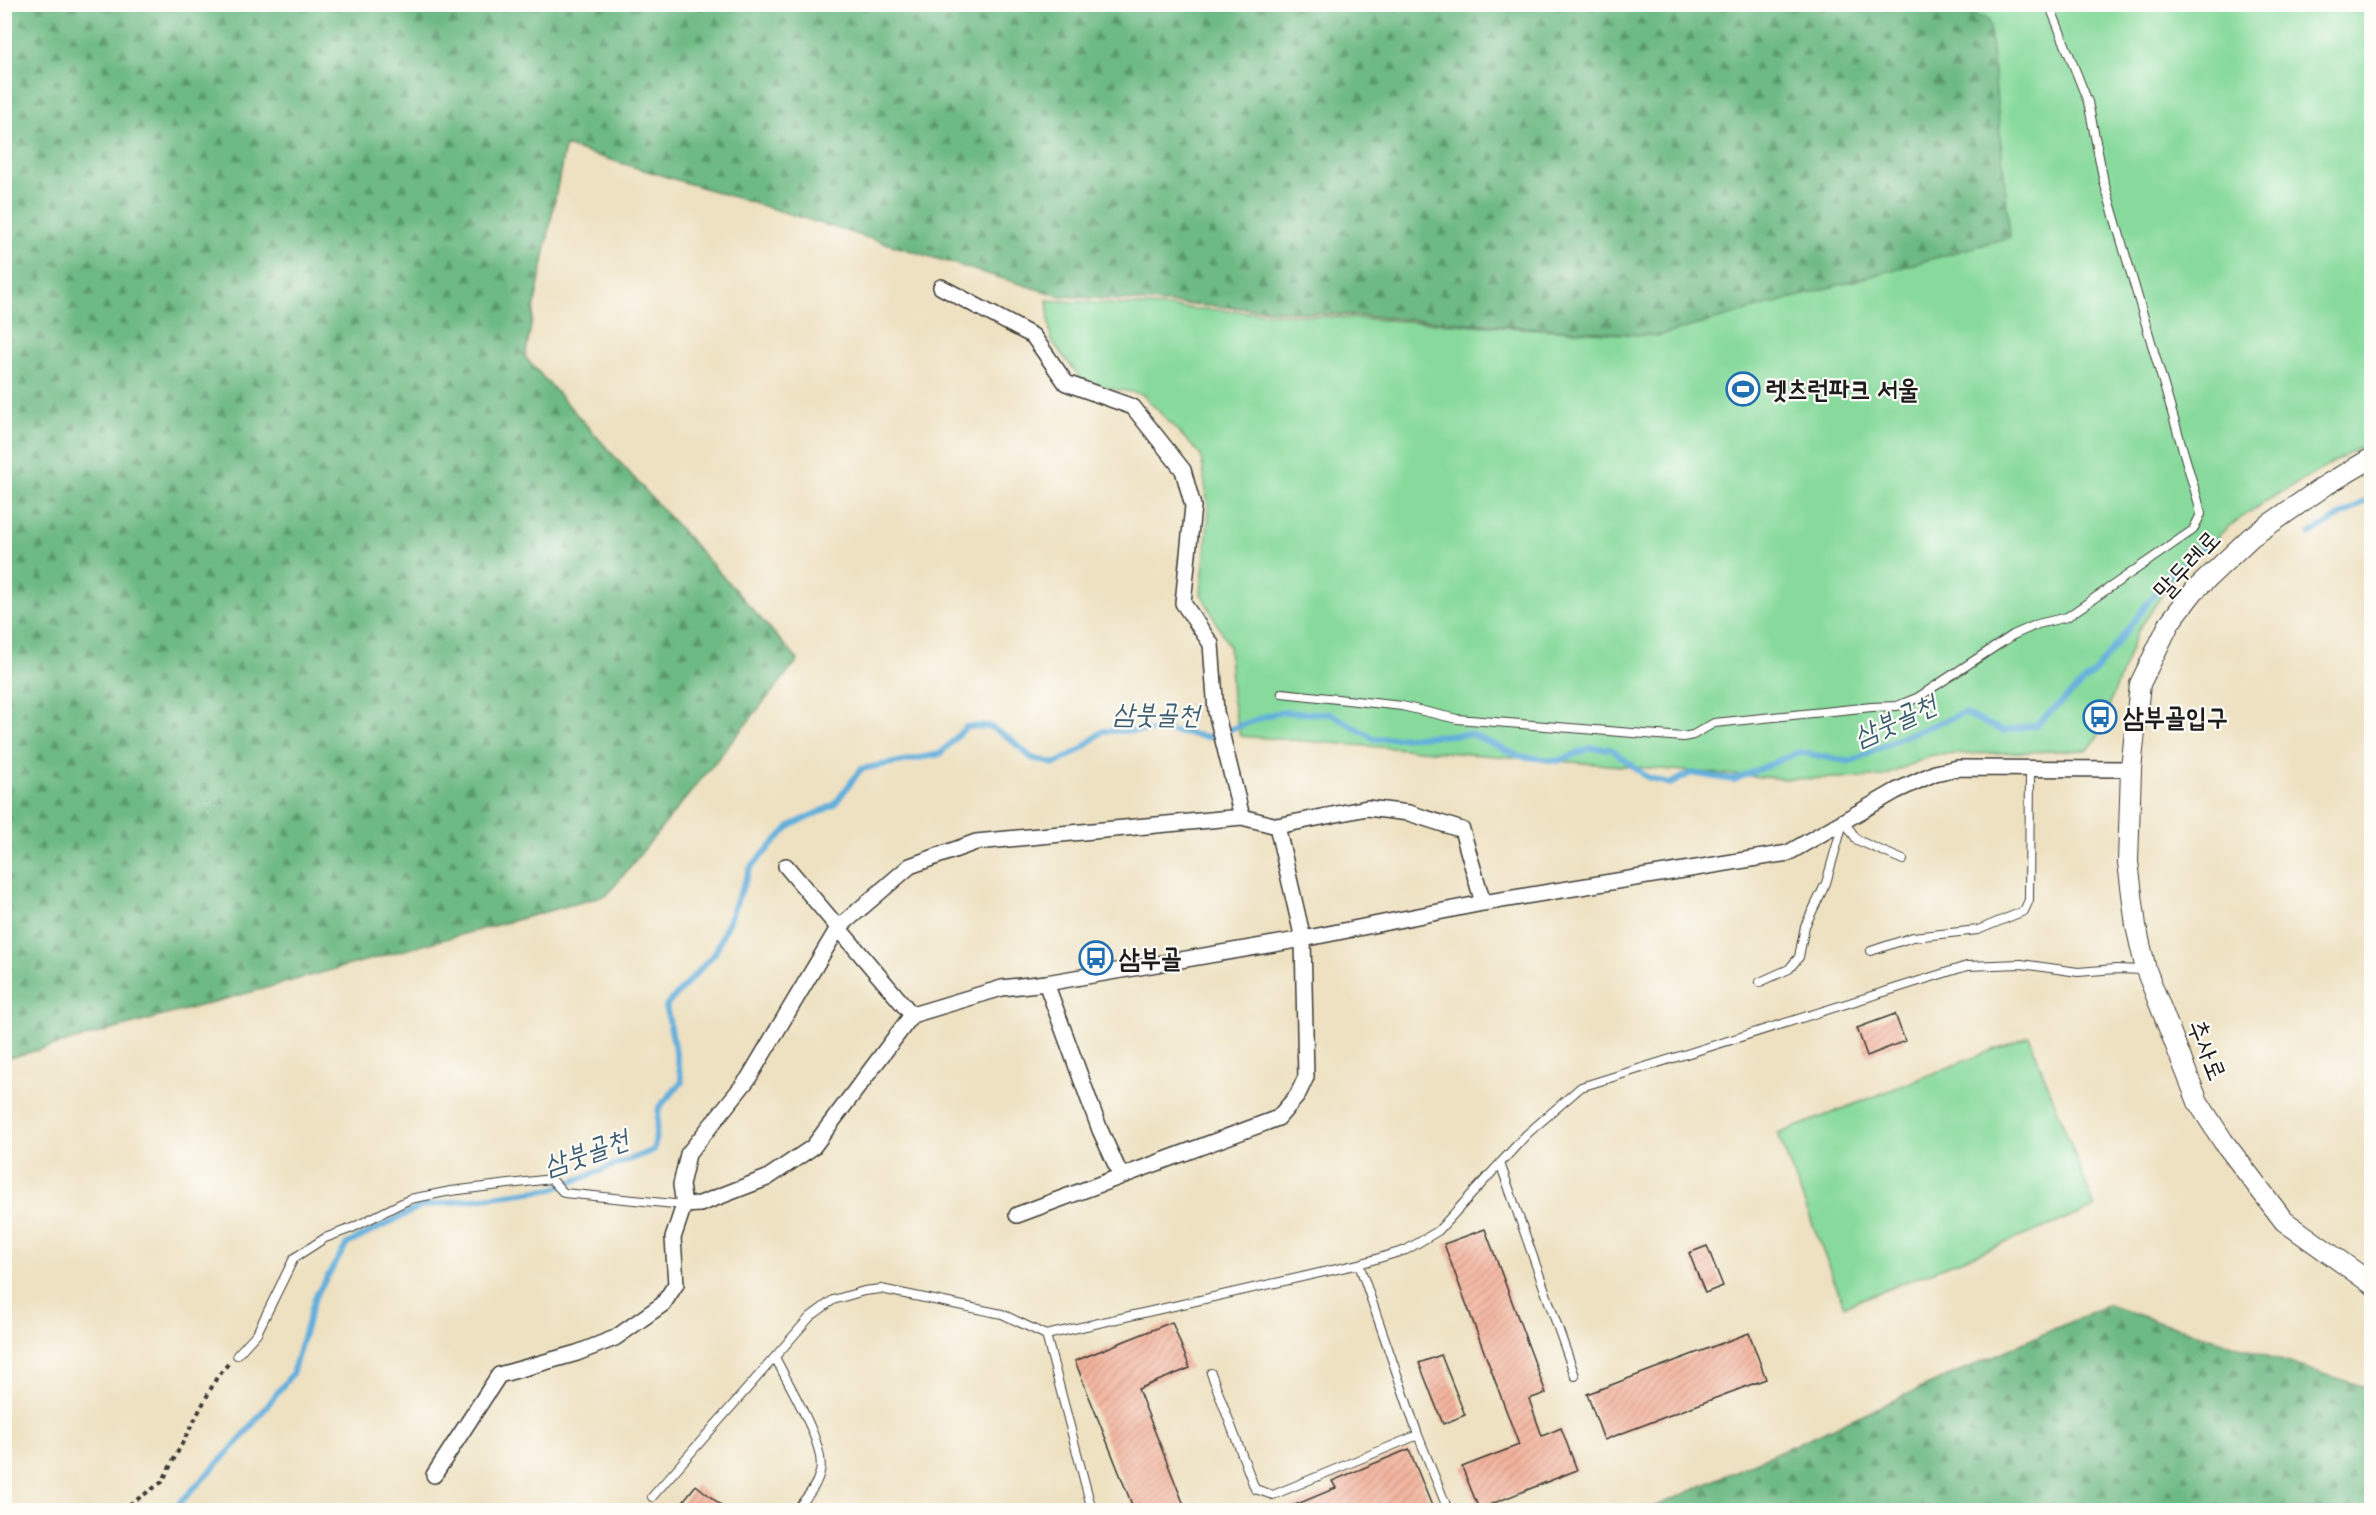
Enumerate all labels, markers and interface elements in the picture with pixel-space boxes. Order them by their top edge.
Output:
sports icon: 렛츠런파크 서울 [1725,371,1761,407]
place label: 렛츠런파크 서울 [1766,373,1919,406]
street label: 말두레로 [2146,523,2228,607]
water label: 삼붓골천 [1848,686,1944,753]
water label: 삼붓골천 [1112,696,1202,732]
bus stop icon: 삼부골입구 [2082,699,2118,735]
place label: 삼부골입구 [2122,701,2228,734]
bus stop icon: 삼부골 [1078,940,1114,976]
place label: 삼부골 [1118,942,1182,975]
street label: 추사로 [2180,1015,2234,1085]
water label: 삼붓골천 [539,1121,635,1182]

